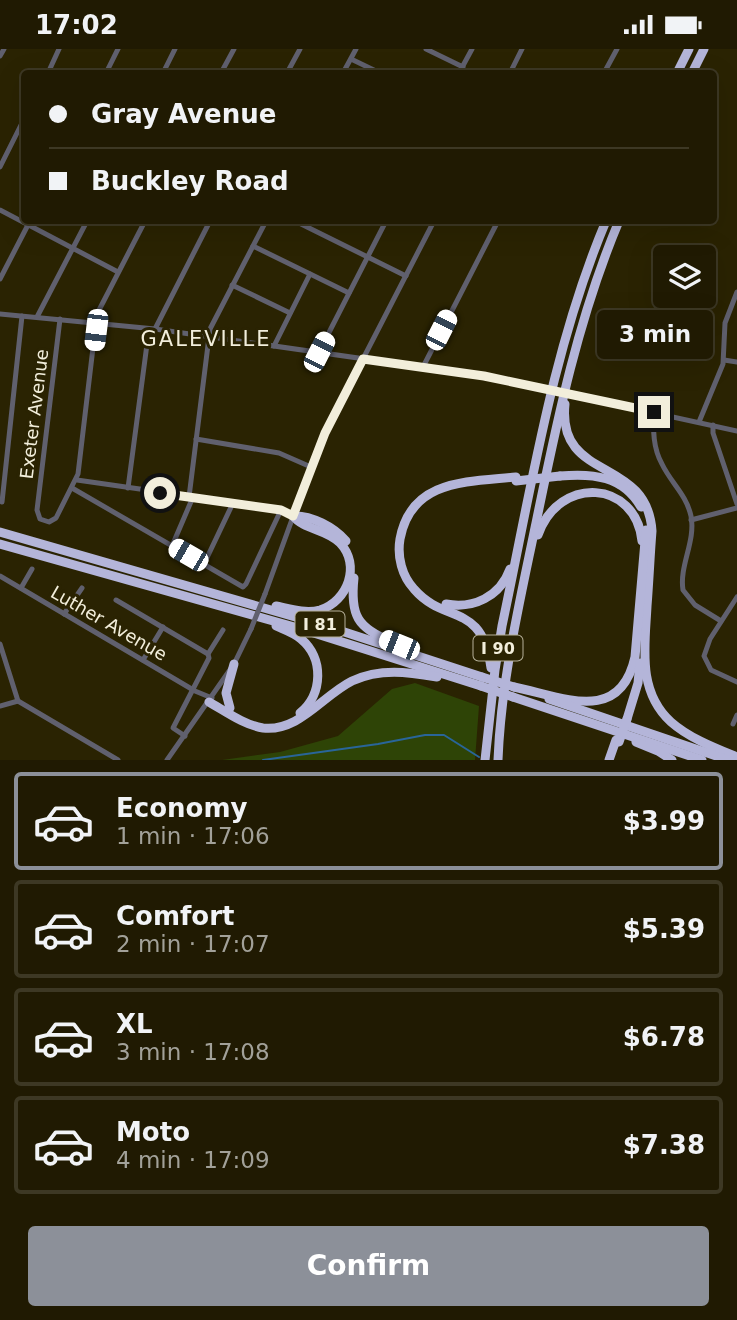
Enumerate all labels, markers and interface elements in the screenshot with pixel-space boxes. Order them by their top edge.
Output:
text: 17:02 [35,10,118,40]
text: Gray Avenue [91,99,276,129]
text: Buckley Road [91,166,289,196]
map controls [653,245,716,308]
button: layers [653,245,716,308]
car [423,307,460,353]
car [84,308,109,352]
callout: 3 min [596,311,712,359]
text: 3 min [619,321,691,347]
district label: GALEVILLE [141,327,271,351]
car [301,329,338,375]
street label: Exeter Avenue [16,348,52,480]
route end [638,396,670,428]
route start [144,477,176,509]
car [165,535,212,575]
street label: Luther Avenue [47,581,171,665]
road number: I 81 [296,611,344,637]
car [376,627,423,663]
road number: I 90 [474,635,522,661]
icon: car [32,790,95,853]
text: Economy [116,793,247,823]
text: $3.99 [623,806,705,836]
text: 1 min · 17:06 [116,823,270,849]
icon: car [32,898,95,961]
text: Comfort [116,901,234,931]
text: $5.39 [623,914,705,944]
text: 2 min · 17:07 [116,931,270,957]
icon: car [32,1006,95,1069]
text: XL [116,1009,153,1039]
text: $6.78 [623,1022,705,1052]
text: 3 min · 17:08 [116,1039,270,1065]
icon: car [32,1114,95,1177]
text: Moto [116,1117,190,1147]
text: $7.38 [623,1130,705,1160]
text: 4 min · 17:09 [116,1147,270,1173]
button: Confirm [28,1226,709,1306]

